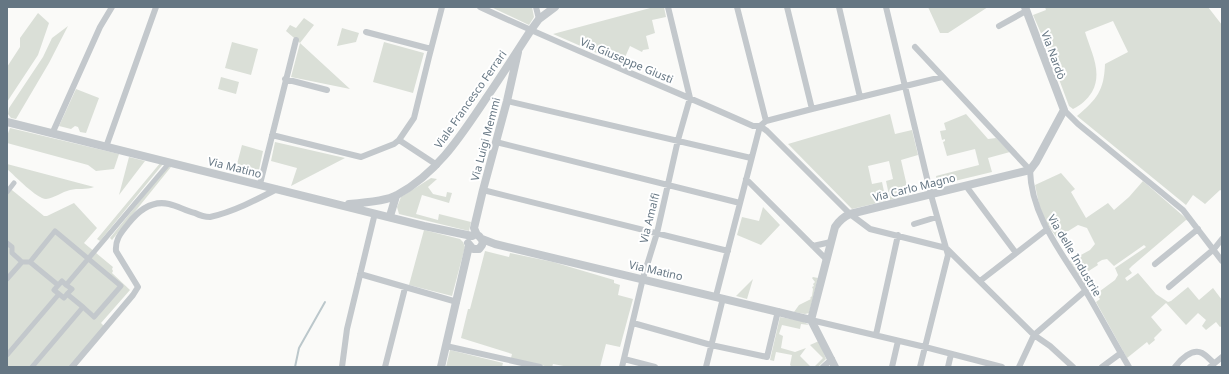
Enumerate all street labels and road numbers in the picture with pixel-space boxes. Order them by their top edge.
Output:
street label: Via Nardò [1038,29,1070,82]
street label: Via Giuseppe Giusti [578,34,676,86]
street label: Viale Francesco Ferrari [430,47,510,151]
street label: Via Luigi Memmi [467,96,503,182]
street label: Via Matino [207,153,264,181]
street label: Via Carlo Magno [871,169,957,205]
street label: Via Amalfi [636,191,662,245]
street label: Via delle Industrie [1045,211,1105,299]
street label: Via Matino [628,257,685,284]

